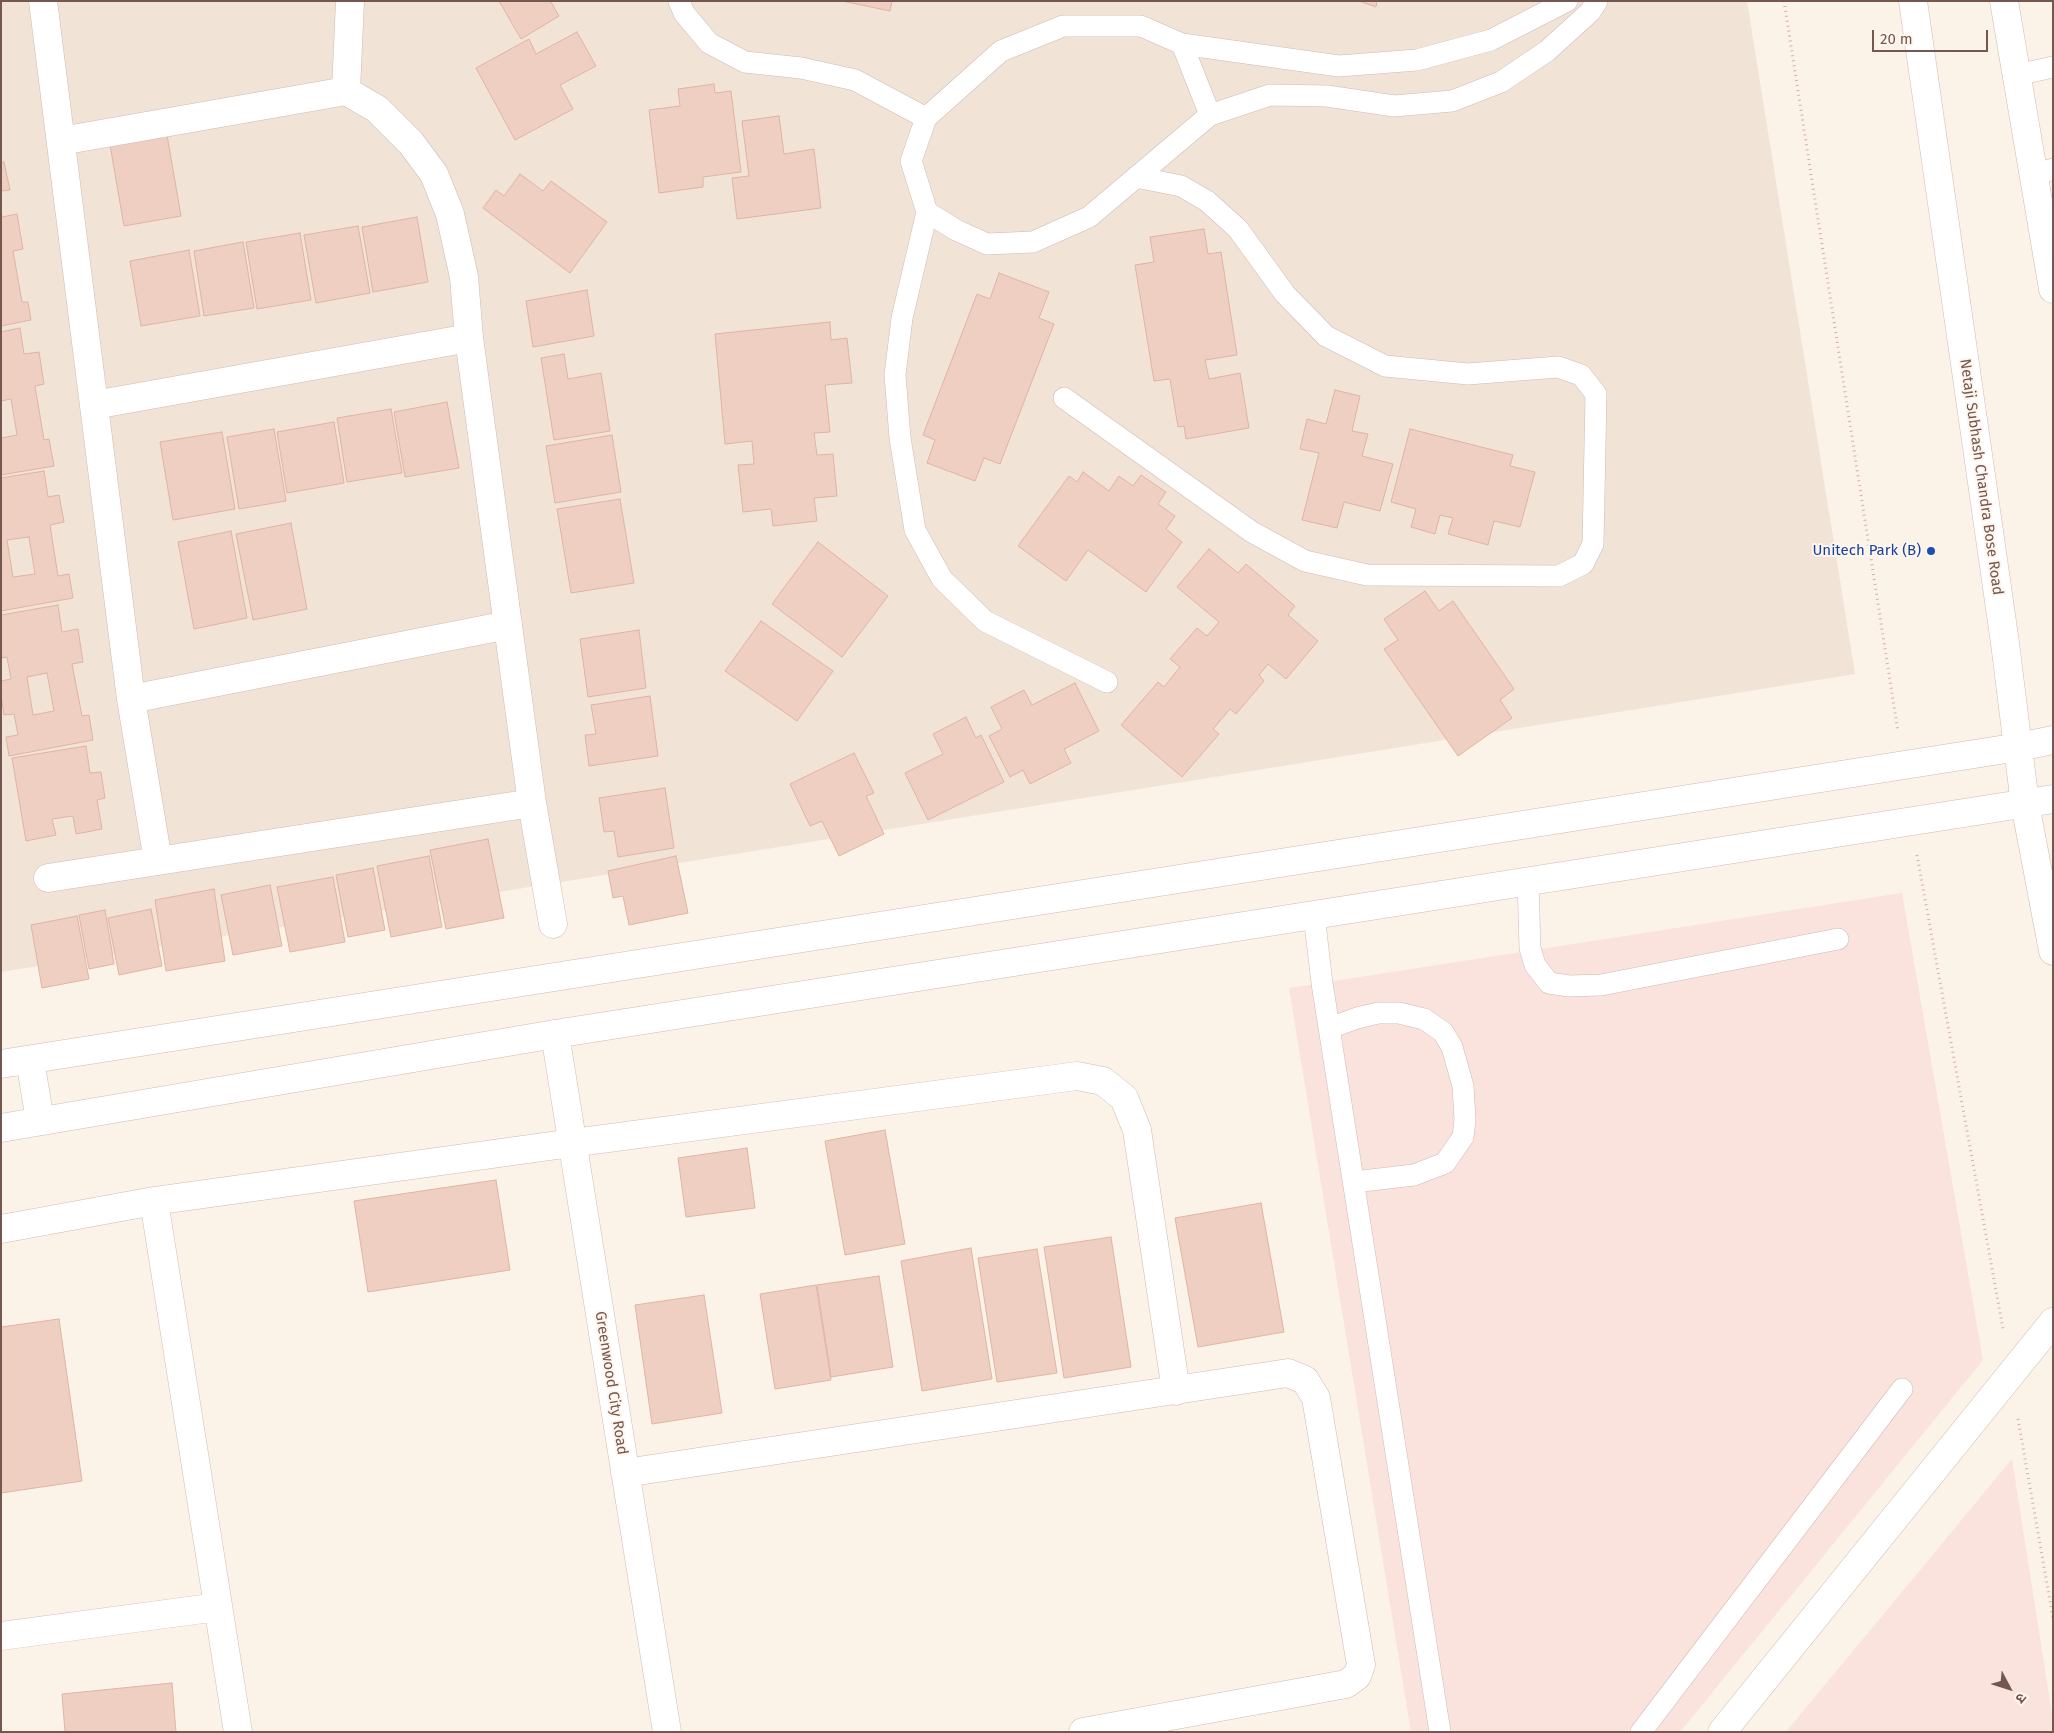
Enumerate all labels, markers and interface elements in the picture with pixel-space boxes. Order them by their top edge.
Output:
scale bar [1874,20,1990,52]
text: 20 m [1880,30,1913,48]
street label: Netaji Subhash Chandra Bose Road [1955,358,2007,596]
place label: Unitech Park (B) [1812,542,1921,560]
marker: Unitech Park (B) [1925,545,1937,557]
street label: Greenwood City Road [591,1310,631,1456]
north arrow [1984,1663,2034,1713]
text: उ [2012,1689,2030,1707]

